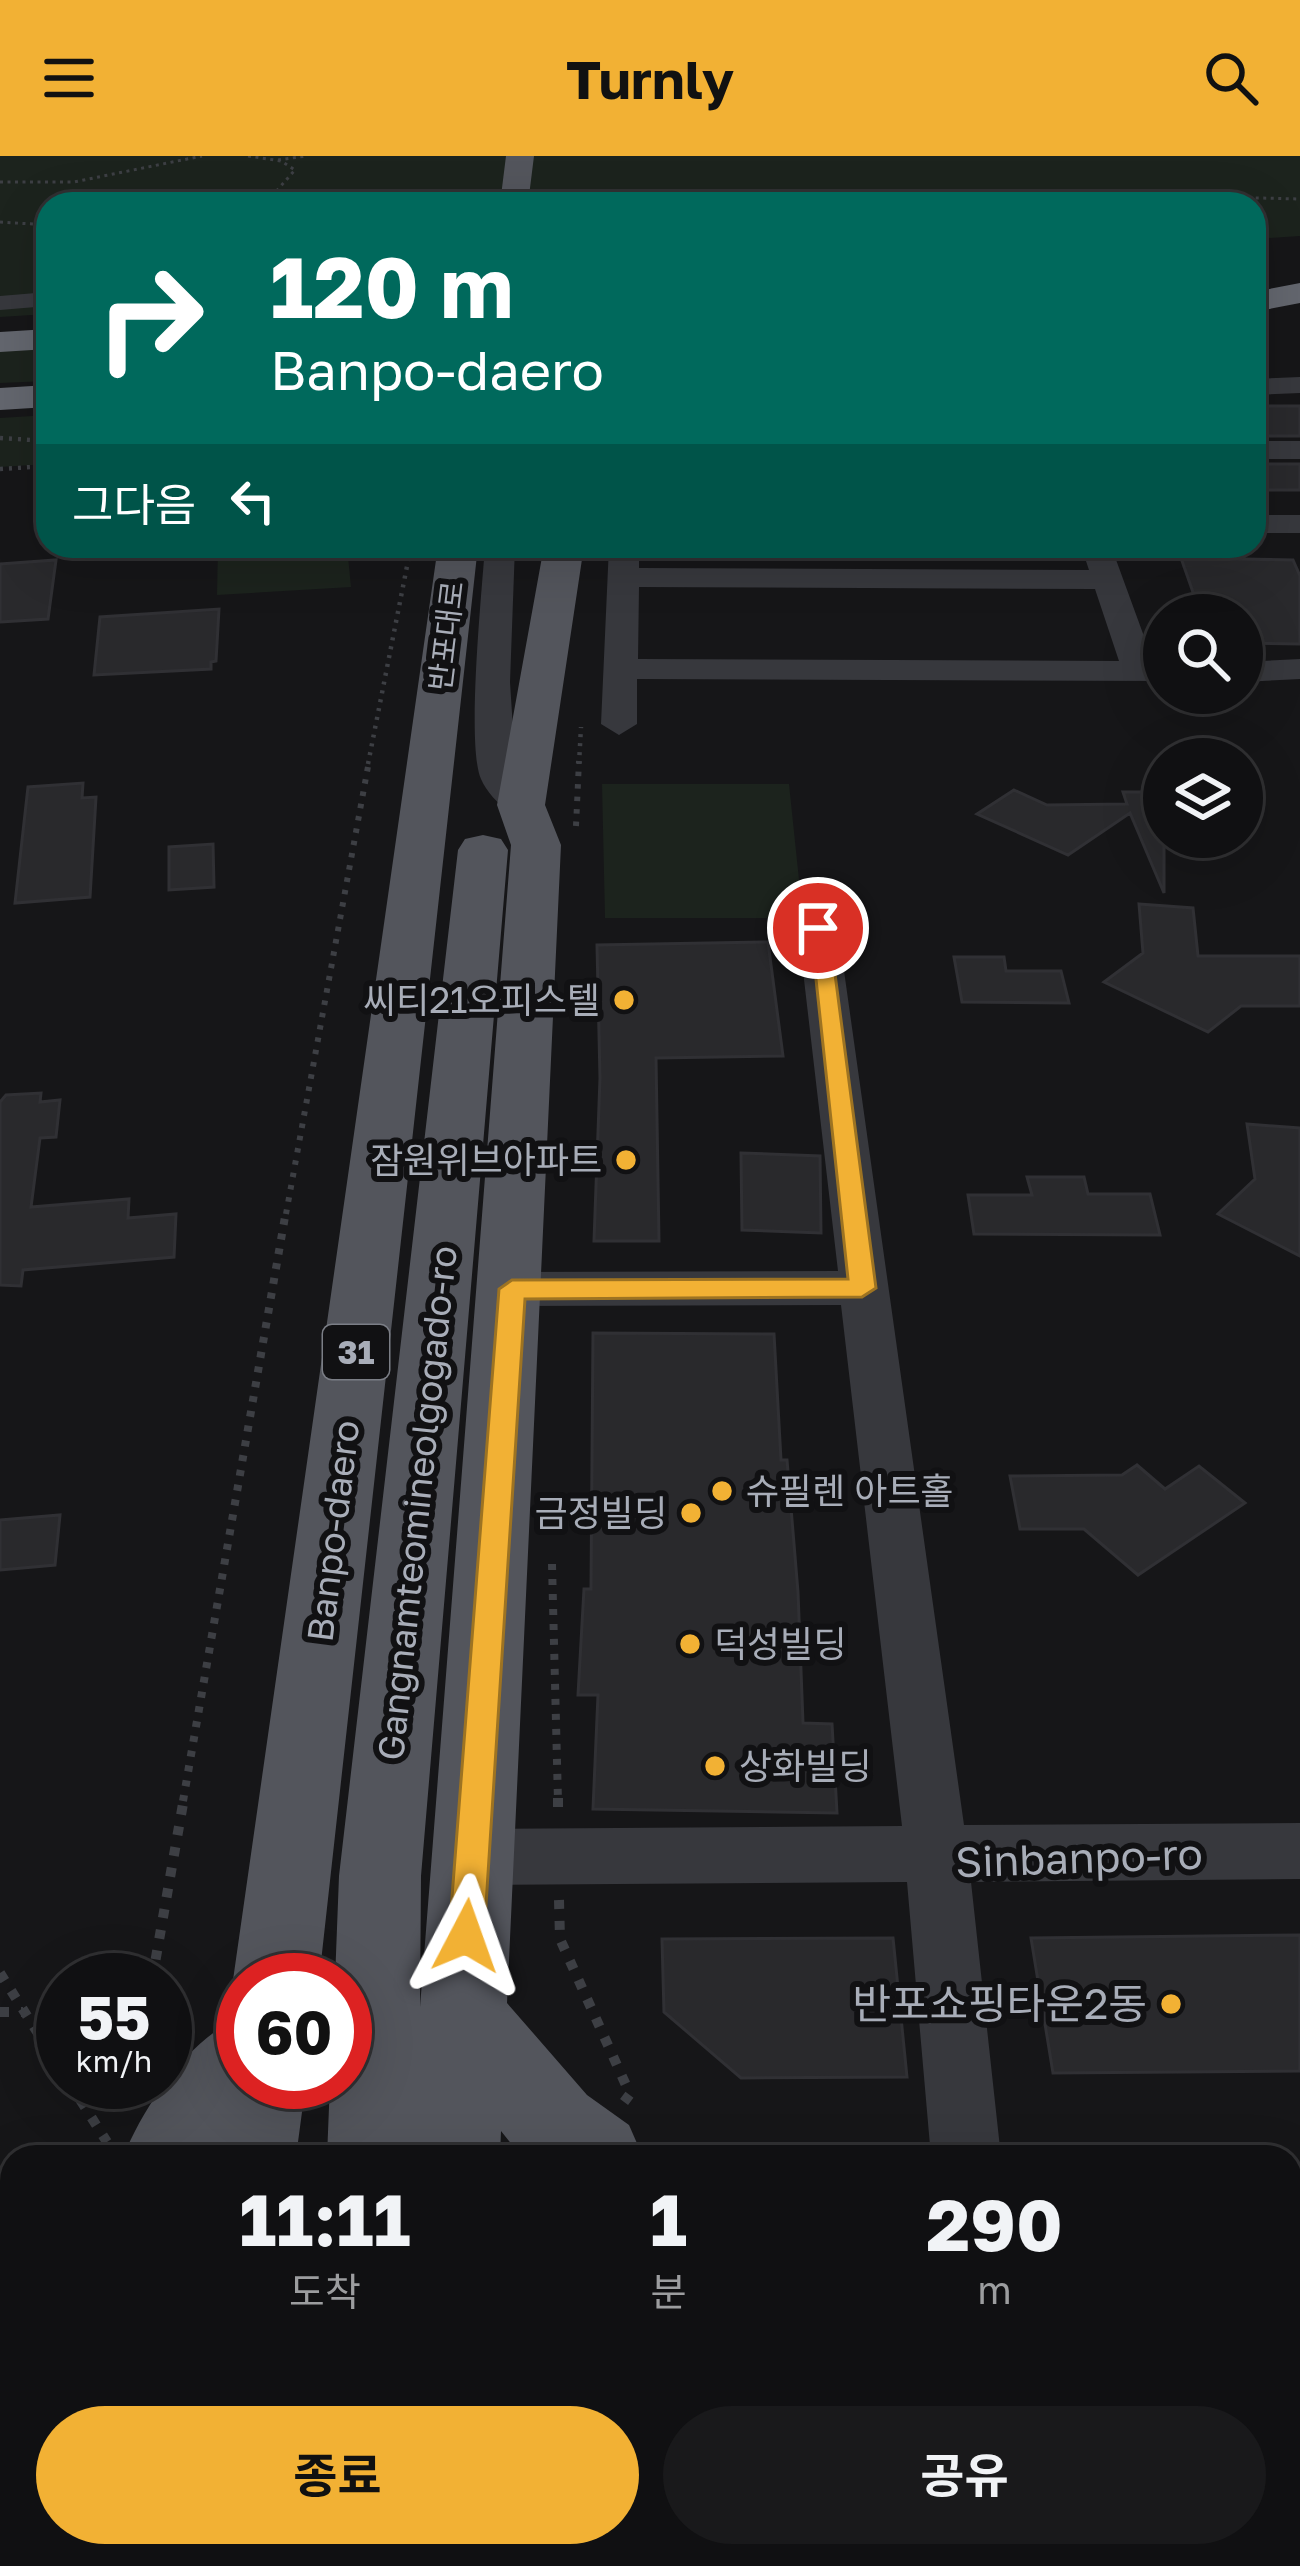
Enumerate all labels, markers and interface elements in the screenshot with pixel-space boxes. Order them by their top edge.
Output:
icon: menu [36,45,102,111]
icon: search [1198,45,1264,111]
text: Turnly [566,46,734,111]
text: 120 m [270,236,514,336]
icon: right [72,240,228,396]
text: Banpo-daero [270,337,604,402]
icon: left [220,468,286,534]
text: 그다음 [72,477,196,531]
street label: 반포대로 [421,579,471,693]
map controls [1143,594,1263,858]
button: search [1143,594,1263,714]
button: layers [1143,738,1263,858]
pin [767,877,869,979]
icon: arrive [785,895,851,961]
place label: 씨티21오피스텔 [363,978,600,1021]
marker: 씨티21오피스텔 [611,987,637,1013]
place label: 잠원위브아파트 [370,1138,602,1181]
marker: 잠원위브아파트 [613,1147,639,1173]
street label: Gangnamteomineolgogado-ro [368,1244,465,1762]
road number: 31 [323,1325,389,1379]
street label: Banpo-daero [298,1418,367,1644]
place label: 슈필렌 아트홀 [746,1469,954,1512]
marker: 슈필렌 아트홀 [709,1478,735,1504]
place label: 금정빌딩 [535,1491,667,1534]
marker: 금정빌딩 [678,1500,704,1526]
place label: 덕성빌딩 [714,1622,846,1665]
marker: 덕성빌딩 [677,1631,703,1657]
place label: 상화빌딩 [739,1744,871,1787]
marker: 상화빌딩 [702,1753,728,1779]
street label: Sinbanpo-ro [954,1828,1204,1886]
position arrow [403,1873,529,1999]
speed limit sign: 60 [216,1953,372,2109]
place label: 반포쇼핑타운2동 [852,1978,1147,2028]
text: 55 [77,1980,151,2052]
marker: 반포쇼핑타운2동 [1158,1991,1184,2017]
text: km/h [76,2043,152,2079]
text: 11:11 [239,2175,411,2262]
text: 1 [650,2175,687,2262]
text: 290 [926,2180,1063,2267]
text: m [977,2266,1012,2313]
text: 도착 [289,2268,361,2315]
text: 분 [651,2268,686,2315]
button: 종료 [36,2406,639,2544]
button: 공유 [663,2406,1266,2544]

